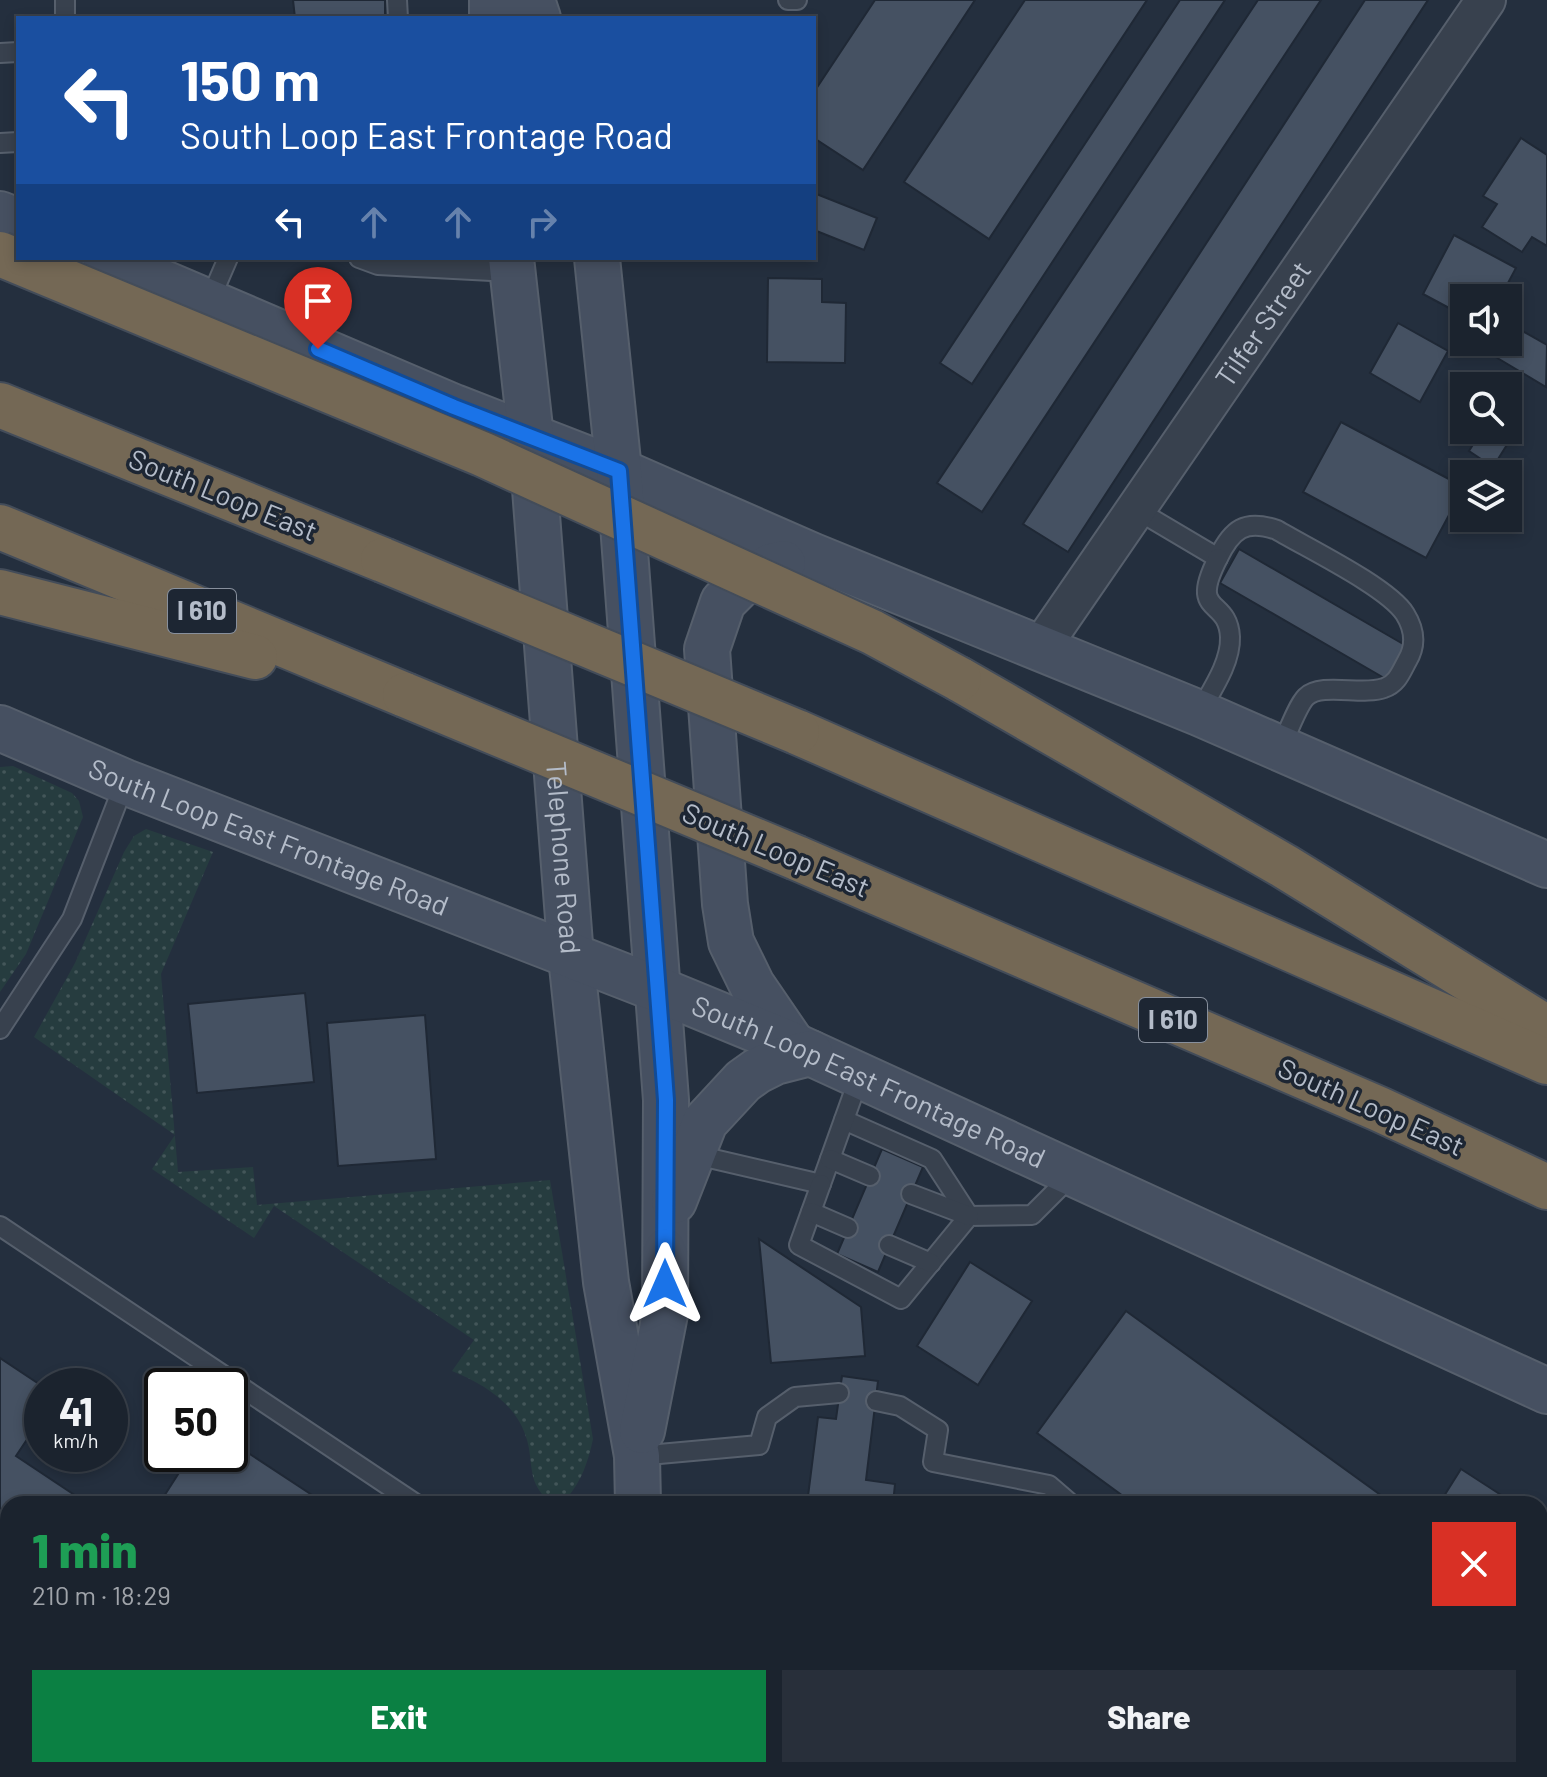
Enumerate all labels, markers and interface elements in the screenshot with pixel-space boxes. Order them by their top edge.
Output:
text: 150 m [180,45,320,112]
icon: left [48,48,152,152]
text: South Loop East Frontage Road [180,113,673,156]
icon: left [268,200,312,244]
icon: ahead [352,200,396,244]
icon: ahead [436,200,480,244]
icon: right [520,200,564,244]
street label: Tilfer Street [1207,254,1317,393]
pin [284,267,352,349]
icon: arrive [296,279,340,323]
map controls [1450,284,1522,532]
button: sound [1450,284,1522,356]
button: search [1450,372,1522,444]
street label: South Loop East [124,441,322,547]
button: layers [1450,460,1522,532]
road number: I 610 [168,589,236,633]
street label: South Loop East Frontage Road [84,750,454,922]
street label: Telephone Road [540,760,589,955]
street label: South Loop East [678,794,875,904]
street label: South Loop East Frontage Road [687,987,1051,1175]
road number: I 610 [1139,998,1207,1042]
street label: South Loop East [1273,1050,1470,1162]
position arrow [623,1242,707,1326]
speed limit sign: 50 [144,1368,248,1472]
text: 41 [59,1386,93,1434]
text: km/h [53,1428,99,1452]
text: 1 min [32,1520,138,1578]
button: close [1432,1522,1516,1606]
text: 210 m · 18:29 [32,1579,171,1610]
button: Exit [32,1670,766,1762]
button: Share [782,1670,1516,1762]

